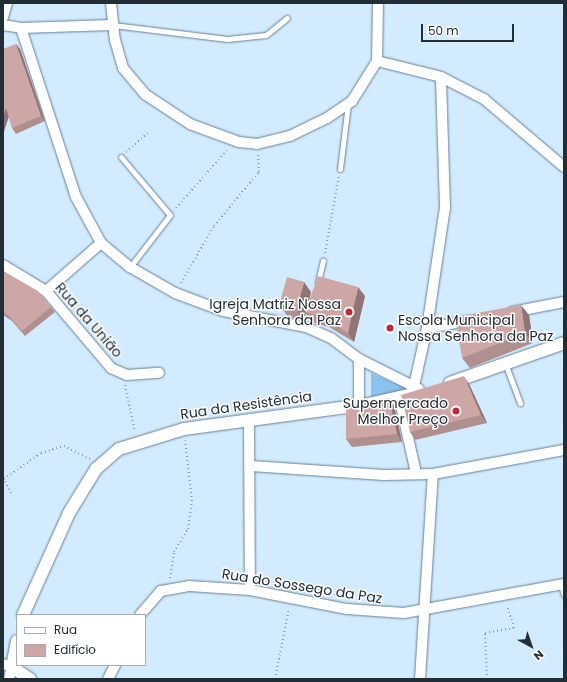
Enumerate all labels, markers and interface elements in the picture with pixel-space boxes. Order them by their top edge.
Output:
scale bar [423,16,516,42]
text: 50 m [428,22,459,39]
street label: Rua da União [52,279,126,361]
place label: Igreja Matriz Nossa Senhora da Paz [209,296,341,328]
marker: Igreja Matriz Nossa Senhora da Paz [344,307,354,317]
place label: Escola Municipal Nossa Senhora da Paz [398,312,553,344]
marker: Escola Municipal Nossa Senhora da Paz [385,323,395,333]
street label: Rua da Resistência [179,387,313,423]
place label: Supermercado Melhor Preço [343,395,448,428]
marker: Supermercado Melhor Preço [451,406,461,416]
street label: Rua do Sossego da Paz [221,565,383,607]
legend [16,614,146,666]
text: Rua [54,621,77,638]
north arrow [511,626,551,666]
text: Edifício [54,641,96,658]
text: N [530,646,547,664]

